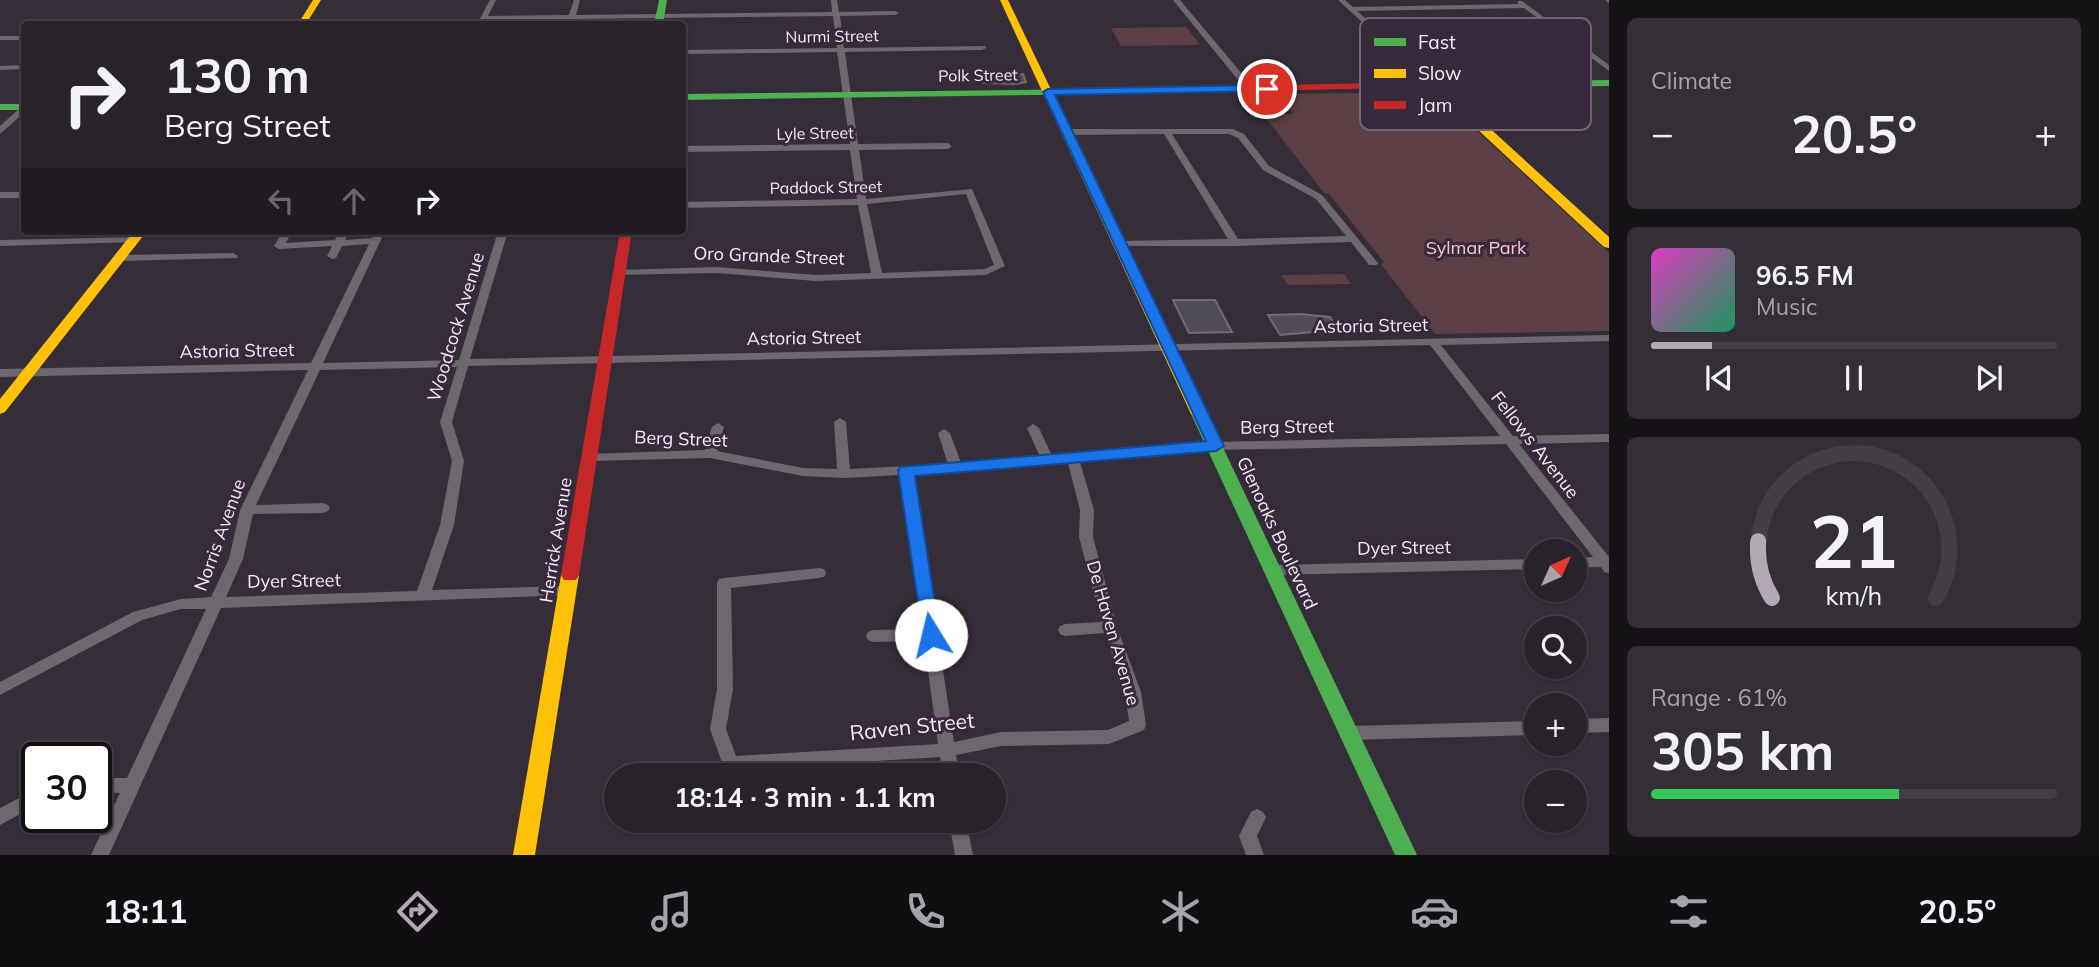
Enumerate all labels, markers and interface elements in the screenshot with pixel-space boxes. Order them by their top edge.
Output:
legend [1360,18,1591,130]
street label: Nurmi Street [785,25,879,47]
text: Fast [1418,30,1456,54]
text: 130 m [164,44,310,105]
icon: right [49,49,140,140]
pin [1237,59,1297,119]
text: Slow [1418,61,1462,85]
street label: Polk Street [938,64,1018,86]
text: Climate [1651,66,1732,95]
icon: arrive [1248,70,1286,108]
text: Jam [1418,93,1452,117]
text: 20.5° [1791,101,1917,166]
text: Berg Street [164,105,331,145]
text: − [1651,109,1674,157]
text: + [2034,109,2057,157]
street label: Lyle Street [776,122,854,144]
street label: Paddock Street [770,176,883,198]
icon: left [262,182,300,220]
icon: ahead [335,182,373,220]
icon: right [408,182,446,220]
park label: Sylmar Park [1426,236,1527,259]
street label: Oro Grande Street [693,241,845,270]
street label: Woodcock Avenue [422,249,489,404]
text: 96.5 FM [1756,259,1854,292]
text: Music [1756,292,1817,321]
street label: Astoria Street [1314,313,1428,338]
street label: Astoria Street [747,325,861,350]
street label: Astoria Street [180,338,294,363]
icon: previous [1700,359,1738,397]
icon: pause [1835,359,1873,397]
icon: next [1970,359,2008,397]
street label: Fellows Avenue [1486,386,1584,503]
street label: Berg Street [1240,414,1334,439]
street label: Berg Street [634,425,728,452]
street label: Glenoaks Boulevard [1232,453,1323,613]
street label: Norris Avenue [189,476,250,594]
street label: Herrick Avenue [534,476,577,604]
text: 21 [1810,496,1898,587]
street label: Dyer Street [1357,535,1451,560]
north arrow [1524,539,1587,602]
map controls [1524,539,1587,833]
street label: De Haven Avenue [1082,558,1145,708]
street label: Dyer Street [247,568,341,593]
text: km/h [1826,580,1882,611]
position arrow [894,598,968,672]
button: search [1524,616,1587,679]
text: Range · 61% [1651,683,1787,712]
button: + [1524,693,1587,756]
street label: Raven Street [848,707,976,745]
text: 305 km [1651,718,1834,783]
speed limit sign: 30 [21,742,112,833]
button: − [1524,770,1587,833]
text: 18:14 · 3 min · 1.1 km [674,781,936,814]
icon: directions [393,887,442,936]
icon: music [647,887,696,936]
icon: phone [901,887,950,936]
icon: climate [1156,887,1205,936]
icon: car [1410,887,1459,936]
icon: filters [1664,887,1713,936]
text: 18:11 [103,891,187,931]
text: 20.5° [1919,891,1996,931]

